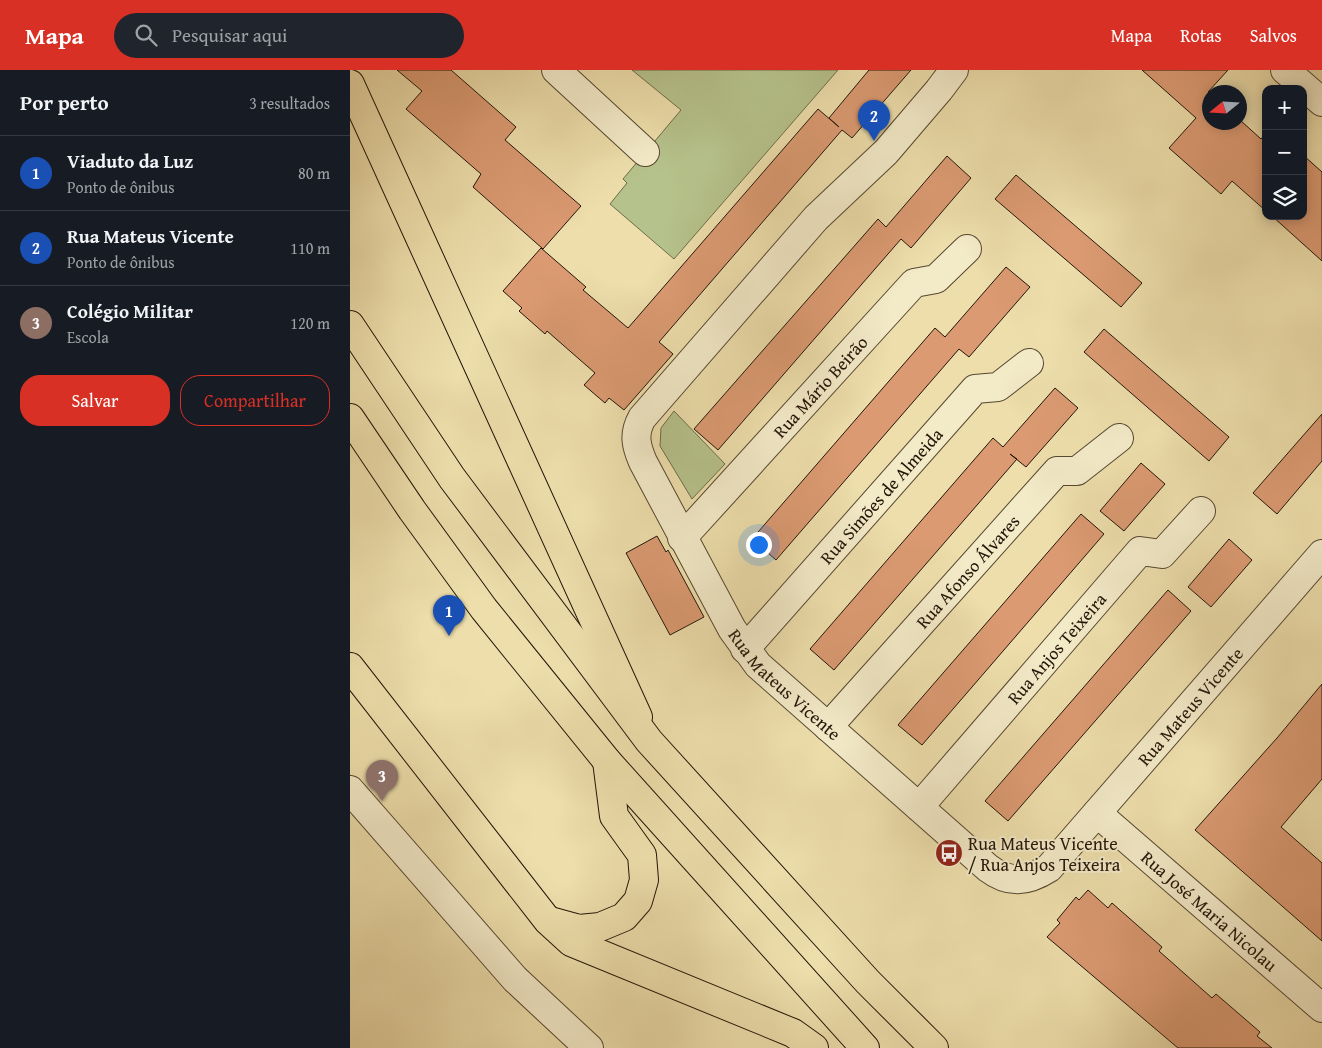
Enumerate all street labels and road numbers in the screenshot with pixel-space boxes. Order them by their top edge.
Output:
street label: Rua Mário Beirão [766,329,874,444]
street label: Rua Simões de Almeida [813,421,949,570]
street label: Rua Afonso Álvares [909,508,1026,634]
street label: Rua Anjos Teixeira [1000,586,1112,710]
street label: Rua Mateus Vicente [722,623,847,746]
street label: Rua Mateus Vicente [1131,641,1249,771]
street label: Rua José Maria Nicolau [1136,844,1284,977]

